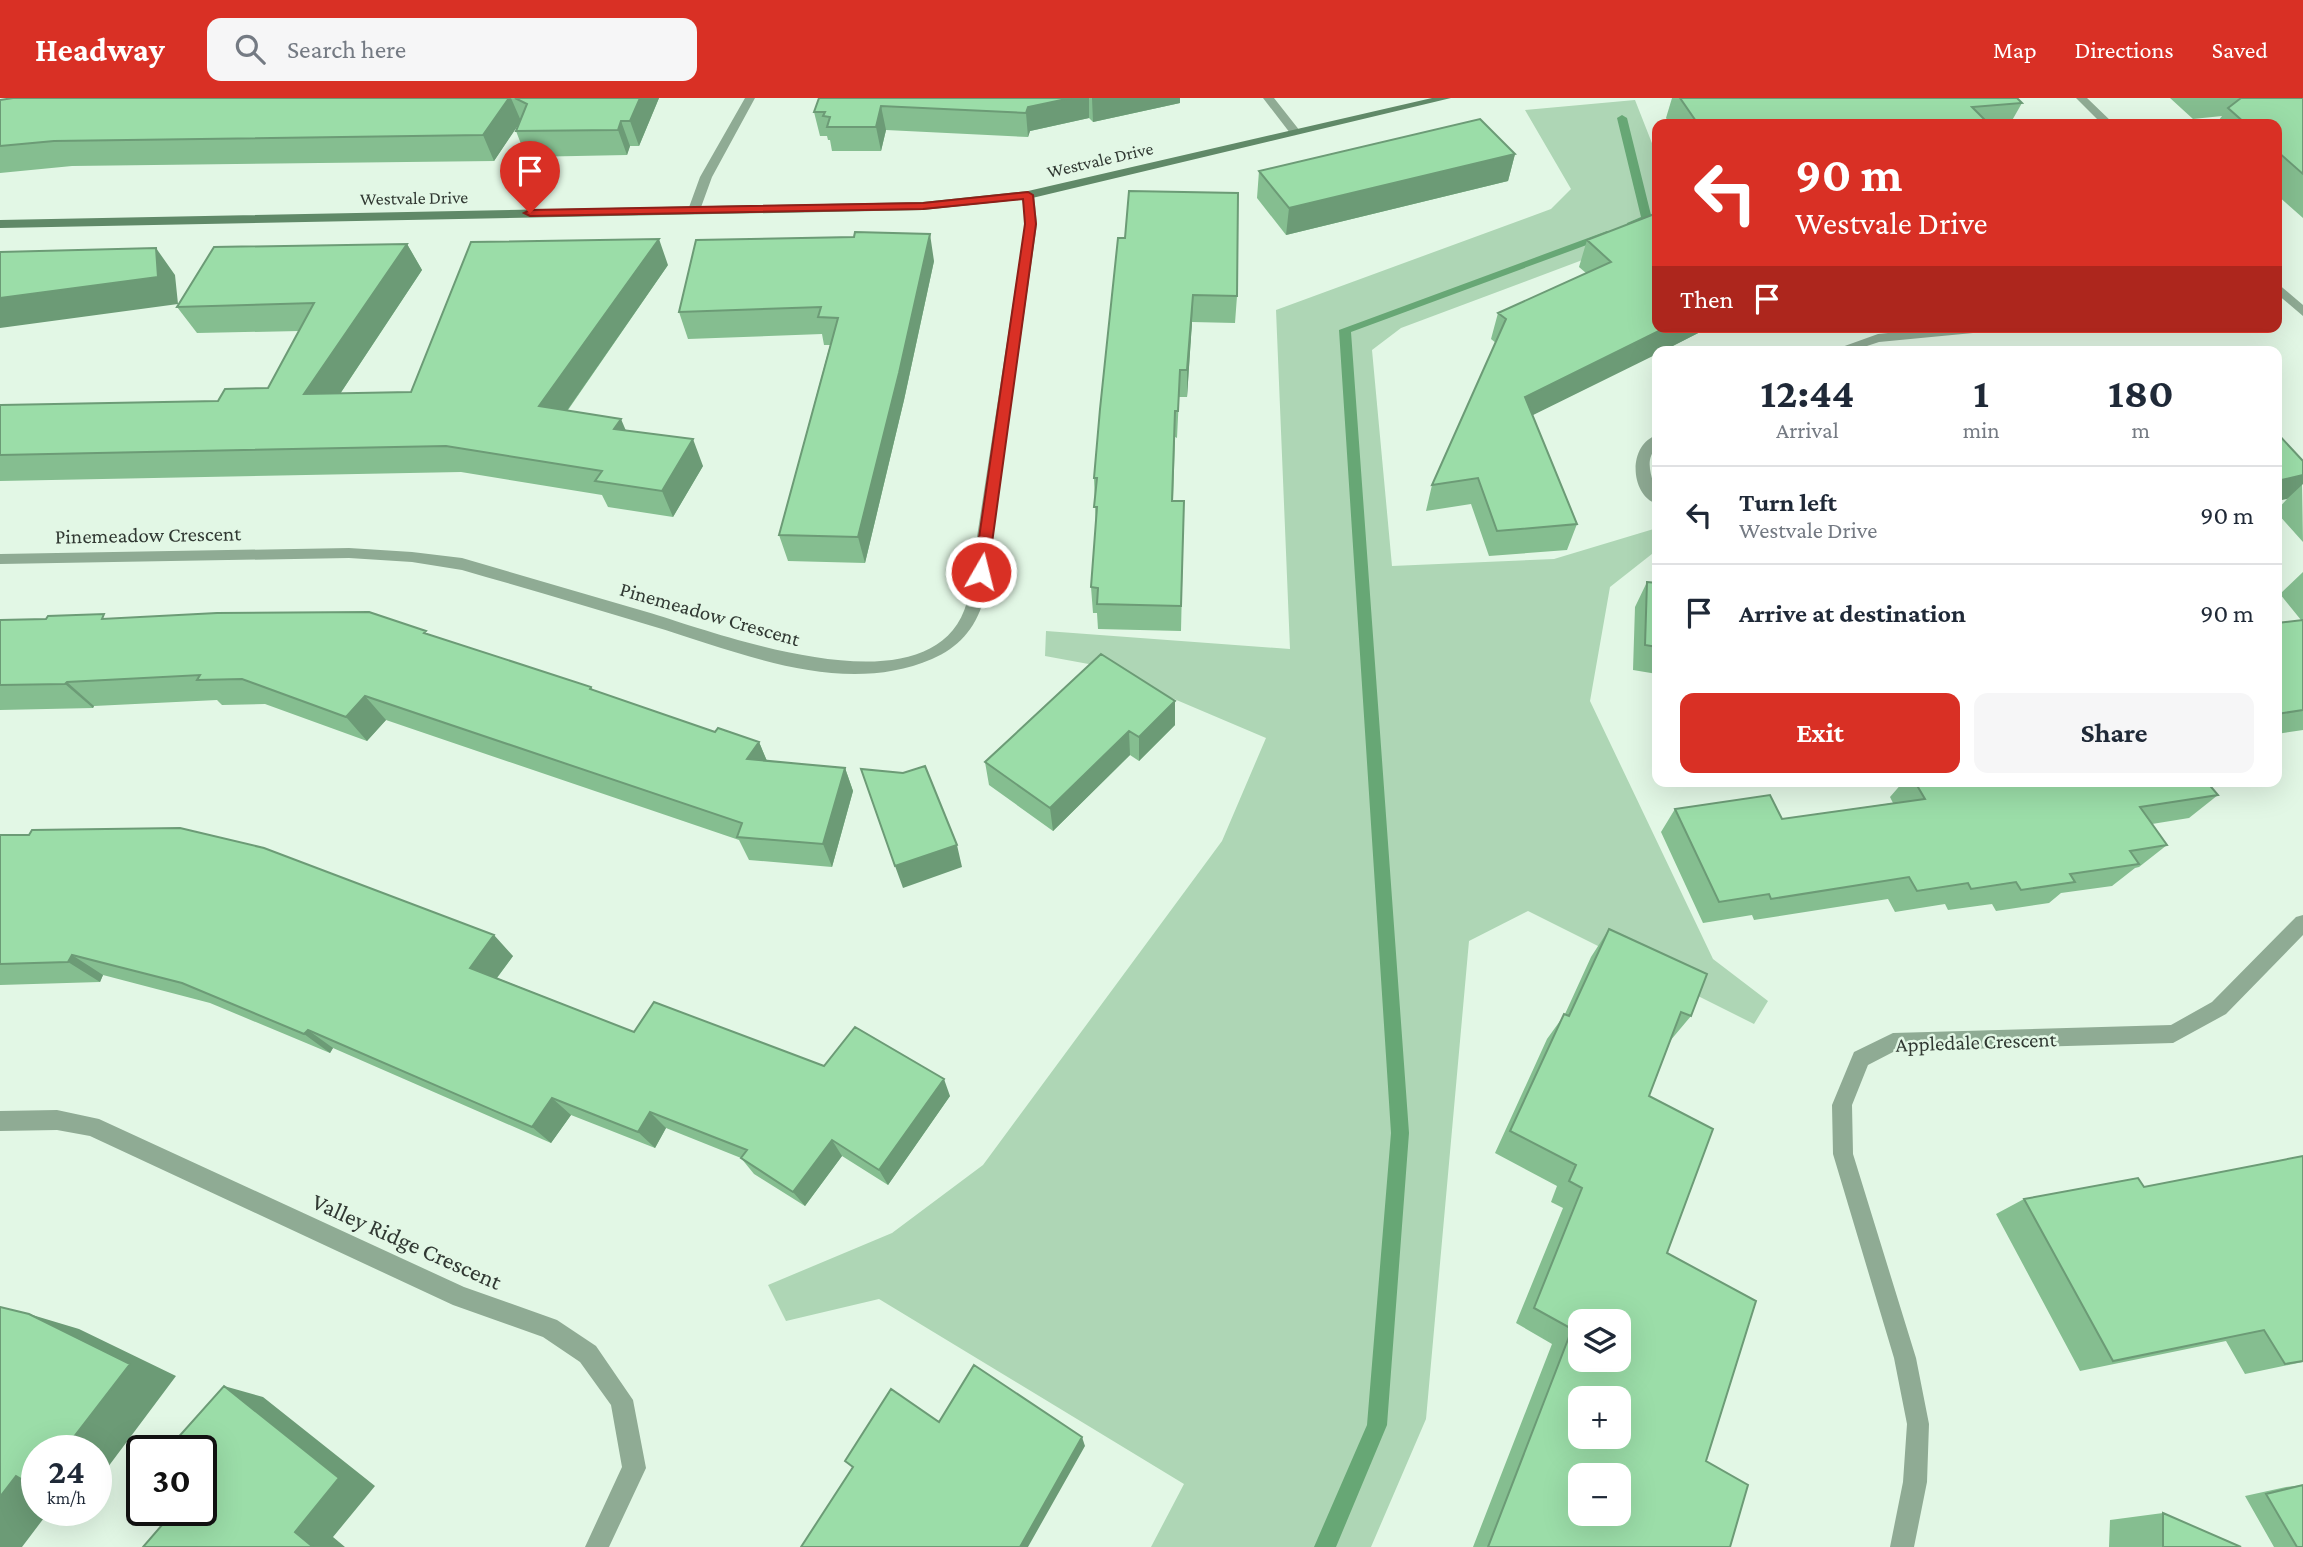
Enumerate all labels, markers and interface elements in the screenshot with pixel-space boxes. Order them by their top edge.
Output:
search box [207,18,697,81]
icon: search [231,30,269,68]
text: Headway [35,31,165,68]
text: Search here [287,35,406,64]
text: Map [1993,36,2037,63]
text: Directions [2075,36,2174,63]
text: Saved [2212,36,2268,63]
street label: Westvale Drive [1045,138,1155,182]
pin [500,141,560,213]
icon: left [1680,147,1771,238]
text: 90 m [1795,147,1902,202]
icon: arrive [511,152,549,190]
street label: Westvale Drive [360,187,468,209]
text: Westvale Drive [1795,205,1987,241]
icon: arrive [1748,280,1786,318]
text: Then [1680,285,1734,314]
text: 12:44 [1760,369,1854,416]
text: 1 [1973,369,1989,416]
text: 180 [2108,369,2174,416]
text: Arrival [1776,417,1839,443]
text: min [1963,417,2000,443]
text: m [2132,417,2150,443]
text: Turn left [1739,488,1837,517]
icon: left [1680,496,1718,534]
text: 90 m [2200,501,2254,530]
text: Westvale Drive [1739,517,1877,543]
street label: Pinemeadow Crescent [55,521,242,549]
position arrow [944,535,1018,609]
street label: Pinemeadow Crescent [617,577,804,651]
icon: arrive [1680,594,1718,632]
text: Arrive at destination [1739,599,1966,628]
text: 90 m [2200,599,2254,628]
button: Exit [1680,693,1960,773]
button: Share [1974,693,2254,773]
street label: Appledale Crescent [1895,1027,2058,1057]
street label: Valley Ridge Crescent [308,1187,507,1295]
map controls [1568,1309,1631,1526]
button: layers [1568,1309,1631,1372]
button: + [1568,1386,1631,1449]
speed limit sign: 30 [126,1435,217,1526]
text: 24 [48,1452,85,1491]
button: − [1568,1463,1631,1526]
text: km/h [47,1488,86,1508]

